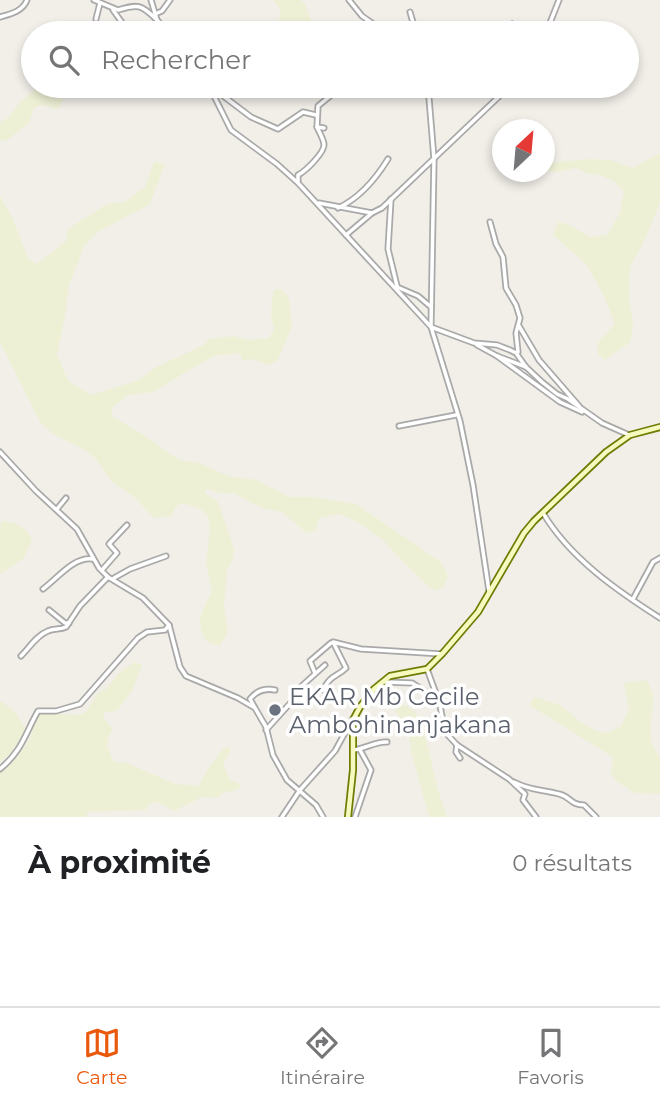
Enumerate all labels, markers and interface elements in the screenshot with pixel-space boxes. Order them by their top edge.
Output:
search box [21,21,639,98]
icon: search [45,41,83,79]
text: Rechercher [101,44,251,76]
north arrow [492,119,555,182]
place label: EKAR Mb Cecile Ambohinanjakana [289,682,512,739]
marker: EKAR Mb Cecile Ambohinanjakana [267,702,283,718]
text: À proximité [28,844,211,881]
text: 0 résultats [512,849,632,877]
tab: Carte [76,1024,128,1089]
tab: Itinéraire [280,1024,365,1089]
tab: Favoris [517,1024,584,1089]

